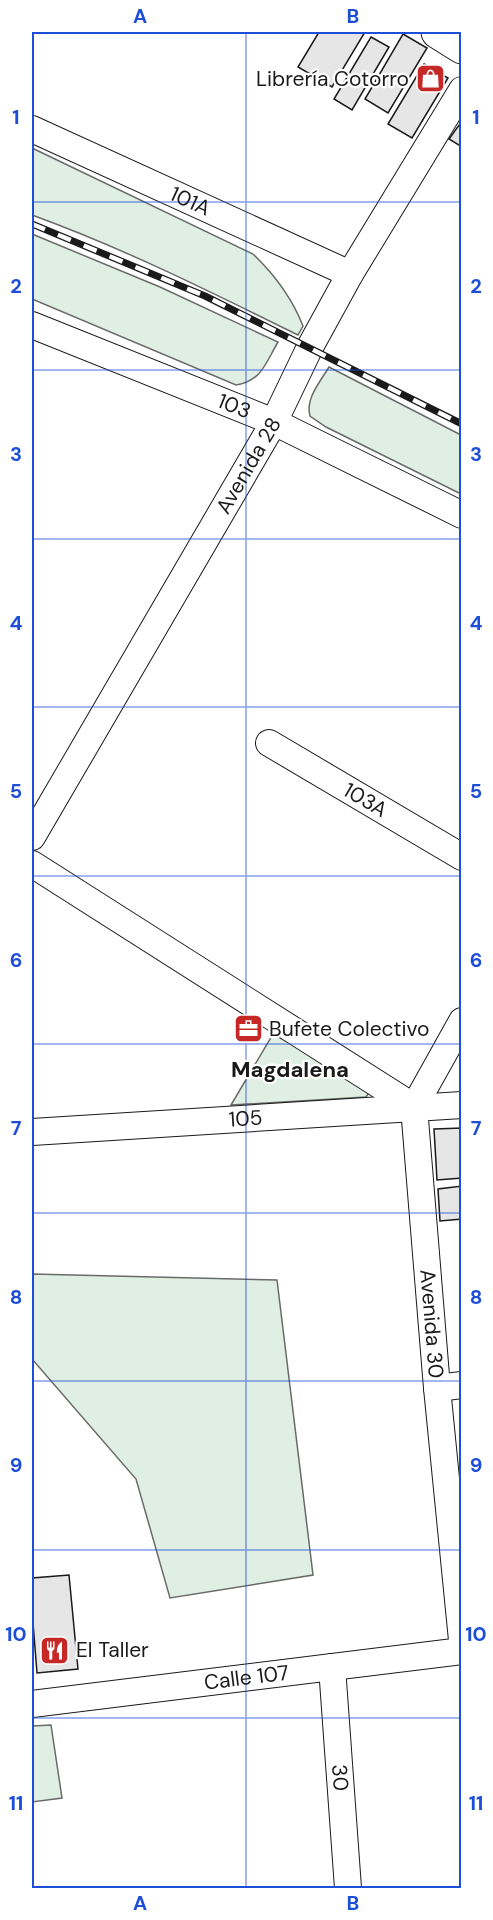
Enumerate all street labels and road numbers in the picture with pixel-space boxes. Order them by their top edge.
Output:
street label: 101A [166,180,215,223]
street label: 103 [214,387,255,425]
street label: Avenida 28 [210,412,288,519]
street label: 103A [338,776,393,824]
street label: 105 [228,1104,263,1134]
street label: Avenida 30 [413,1268,450,1379]
street label: Calle 107 [202,1658,290,1697]
street label: 30 [325,1763,355,1792]

